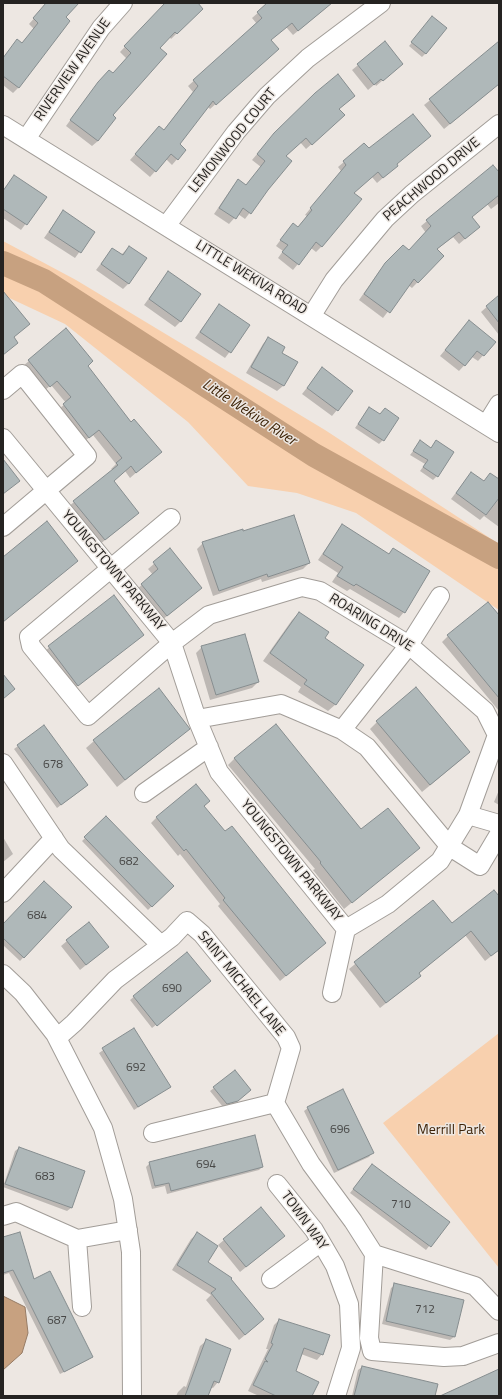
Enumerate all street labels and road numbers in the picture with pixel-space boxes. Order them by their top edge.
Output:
street label: RIVERVIEW AVENUE [31,15,115,125]
street label: LEMONWOOD COURT [186,85,280,197]
street label: PEACHWOOD DRIVE [380,135,484,225]
street label: LITTLE WEKIVA ROAD [192,237,310,319]
street label: YOUNGSTOWN PARKWAY [58,507,168,635]
street label: ROARING DRIVE [326,590,416,656]
street label: YOUNGSTOWN PARKWAY [237,796,345,926]
street label: SAINT MICHAEL LANE [194,928,288,1040]
street label: TOWN WAY [277,1188,331,1254]

